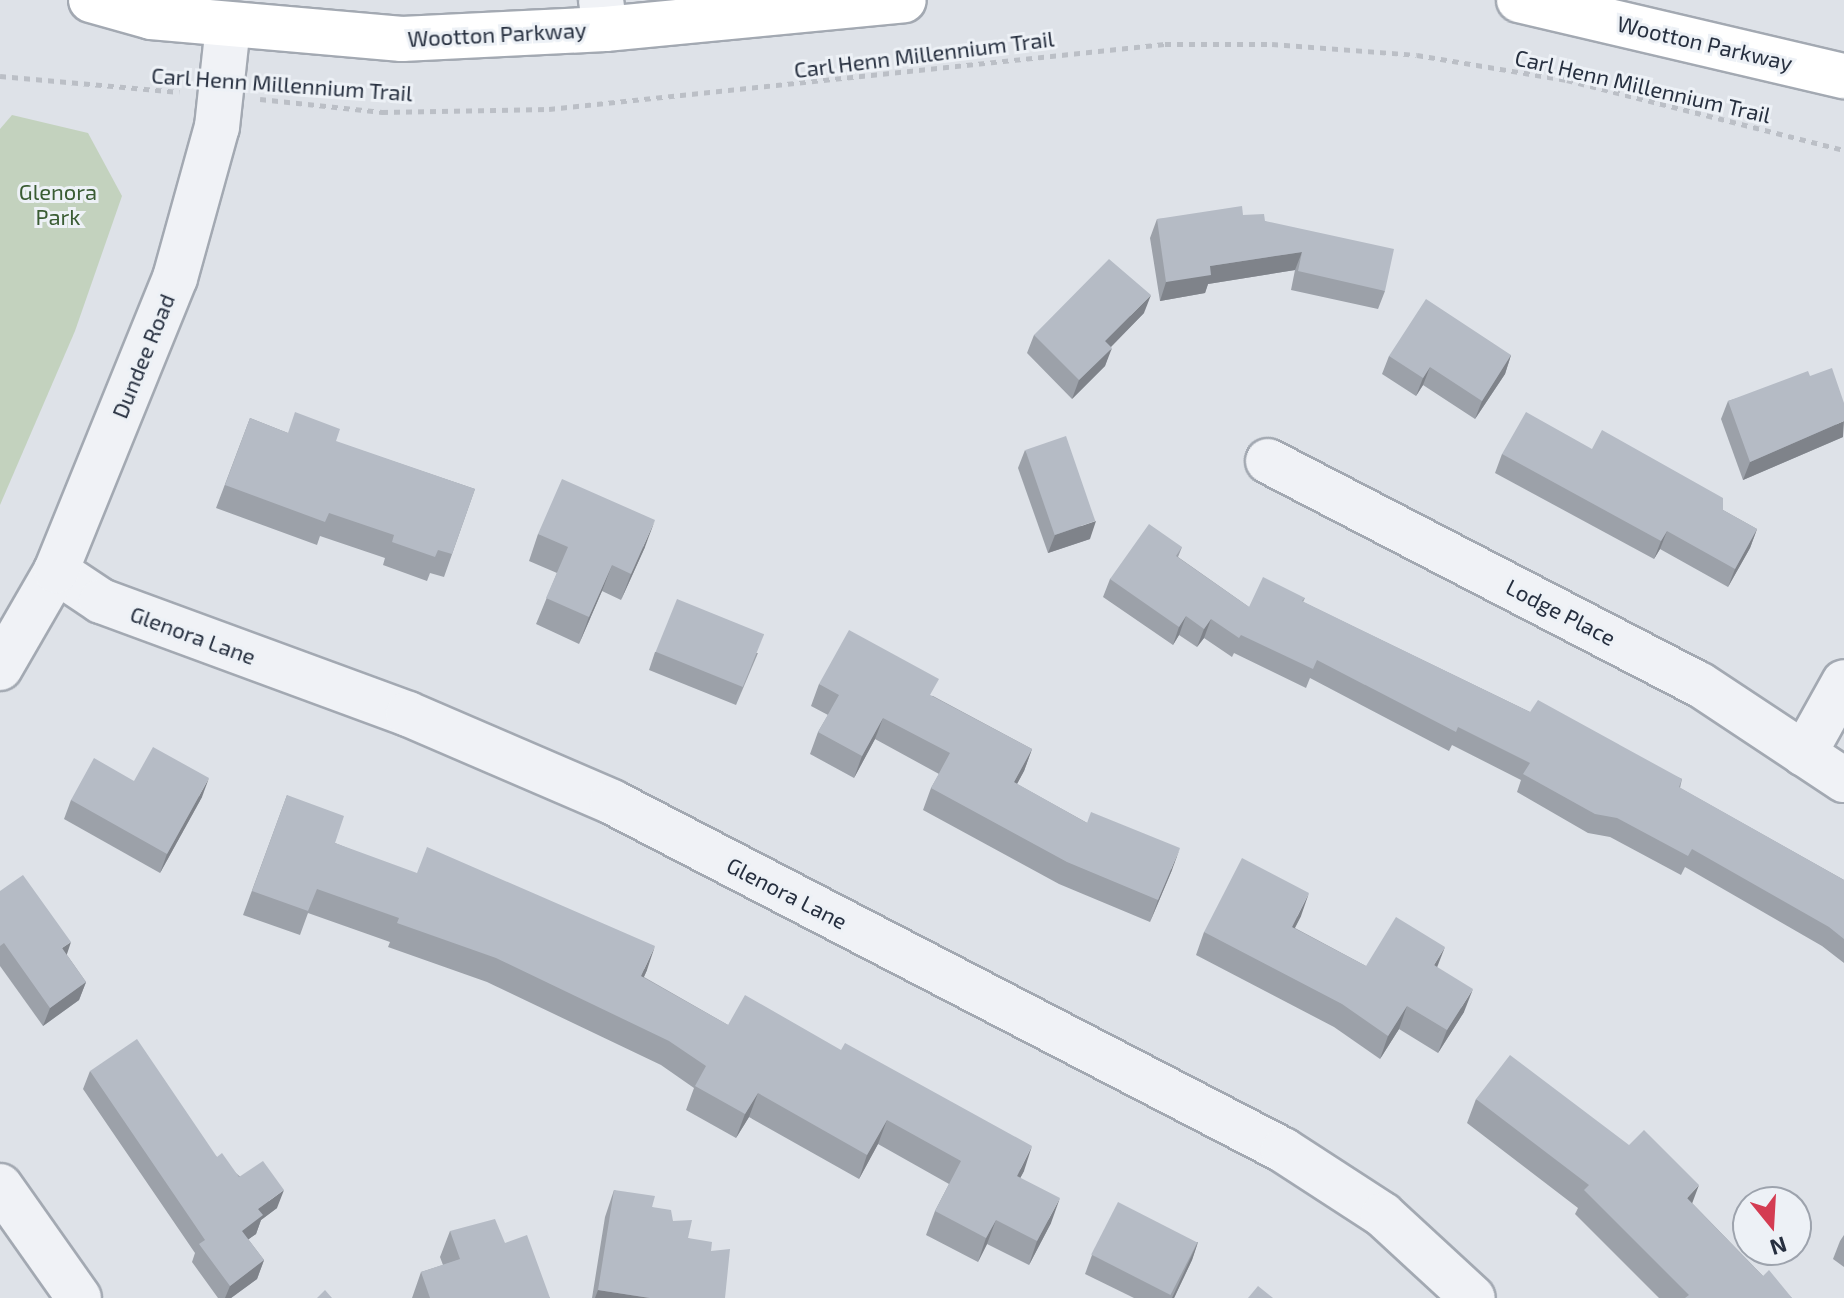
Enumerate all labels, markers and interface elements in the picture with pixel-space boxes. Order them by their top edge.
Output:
street label: Wootton Parkway [1615,10,1795,76]
street label: Wootton Parkway [407,16,587,52]
street label: Carl Henn Millennium Trail [792,25,1056,83]
street label: Carl Henn Millennium Trail [1512,44,1774,128]
street label: Carl Henn Millennium Trail [150,62,414,106]
park label: Glenora Park [19,178,97,230]
street label: Dundee Road [106,290,180,422]
street label: Lodge Place [1502,573,1620,651]
street label: Glenora Lane [127,600,259,670]
street label: Glenora Lane [723,851,851,935]
north arrow [1732,1186,1812,1266]
text: N [1767,1232,1790,1262]

